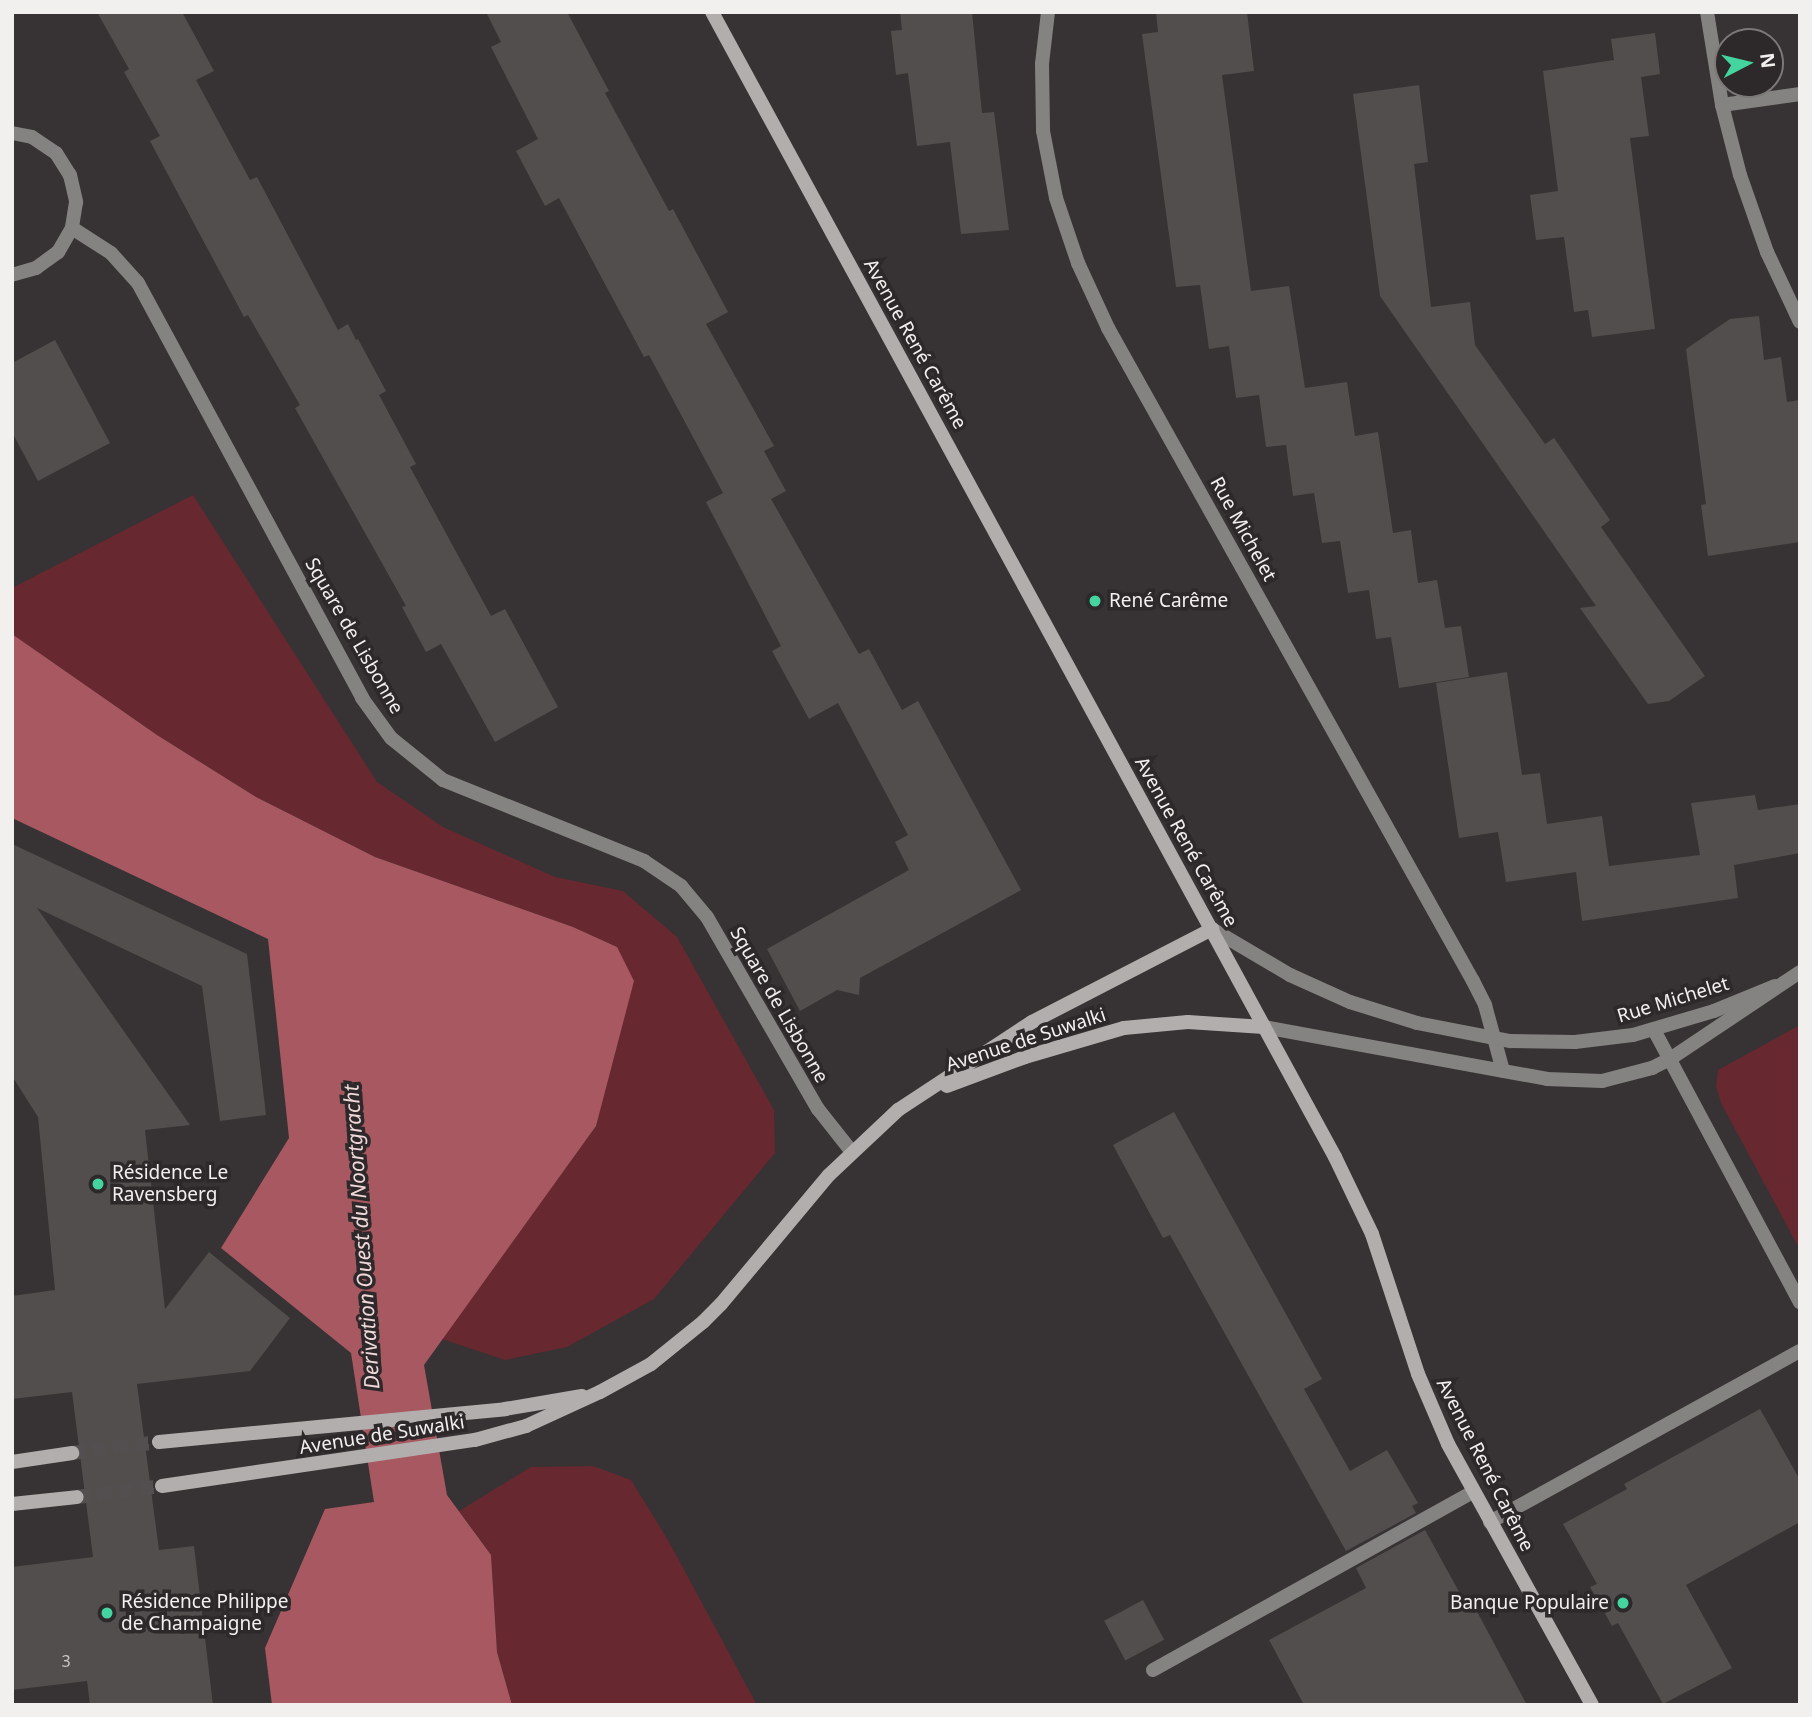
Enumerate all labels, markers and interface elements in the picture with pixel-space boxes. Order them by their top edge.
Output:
north arrow [1714,28,1784,98]
text: N [1754,51,1782,70]
street label: Avenue René Carême [859,255,971,433]
street label: Rue Michelet [1205,473,1281,585]
street label: Square de Lisbonne [300,554,408,718]
place label: René Carême [1109,590,1228,612]
marker: René Carême [1087,593,1103,609]
street label: Avenue René Carême [1130,753,1242,931]
street label: Square de Lisbonne [725,923,833,1087]
street label: Rue Michelet [1614,972,1732,1028]
street label: Avenue de Suwalki [943,1003,1109,1077]
water label: Derivation Ouest du Noortgracht [338,1084,384,1390]
place label: Résidence Le Ravensberg [112,1162,228,1206]
marker: Résidence Le Ravensberg [90,1176,106,1192]
street label: Avenue René Carême [1432,1375,1538,1555]
street label: Avenue de Suwalki [298,1411,466,1459]
place label: Résidence Philippe de Champaigne [121,1591,288,1635]
place label: Banque Populaire [1450,1592,1609,1614]
marker: Banque Populaire [1615,1595,1631,1611]
marker: Résidence Philippe de Champaigne [99,1605,115,1621]
house number: 3 [61,1651,71,1671]

